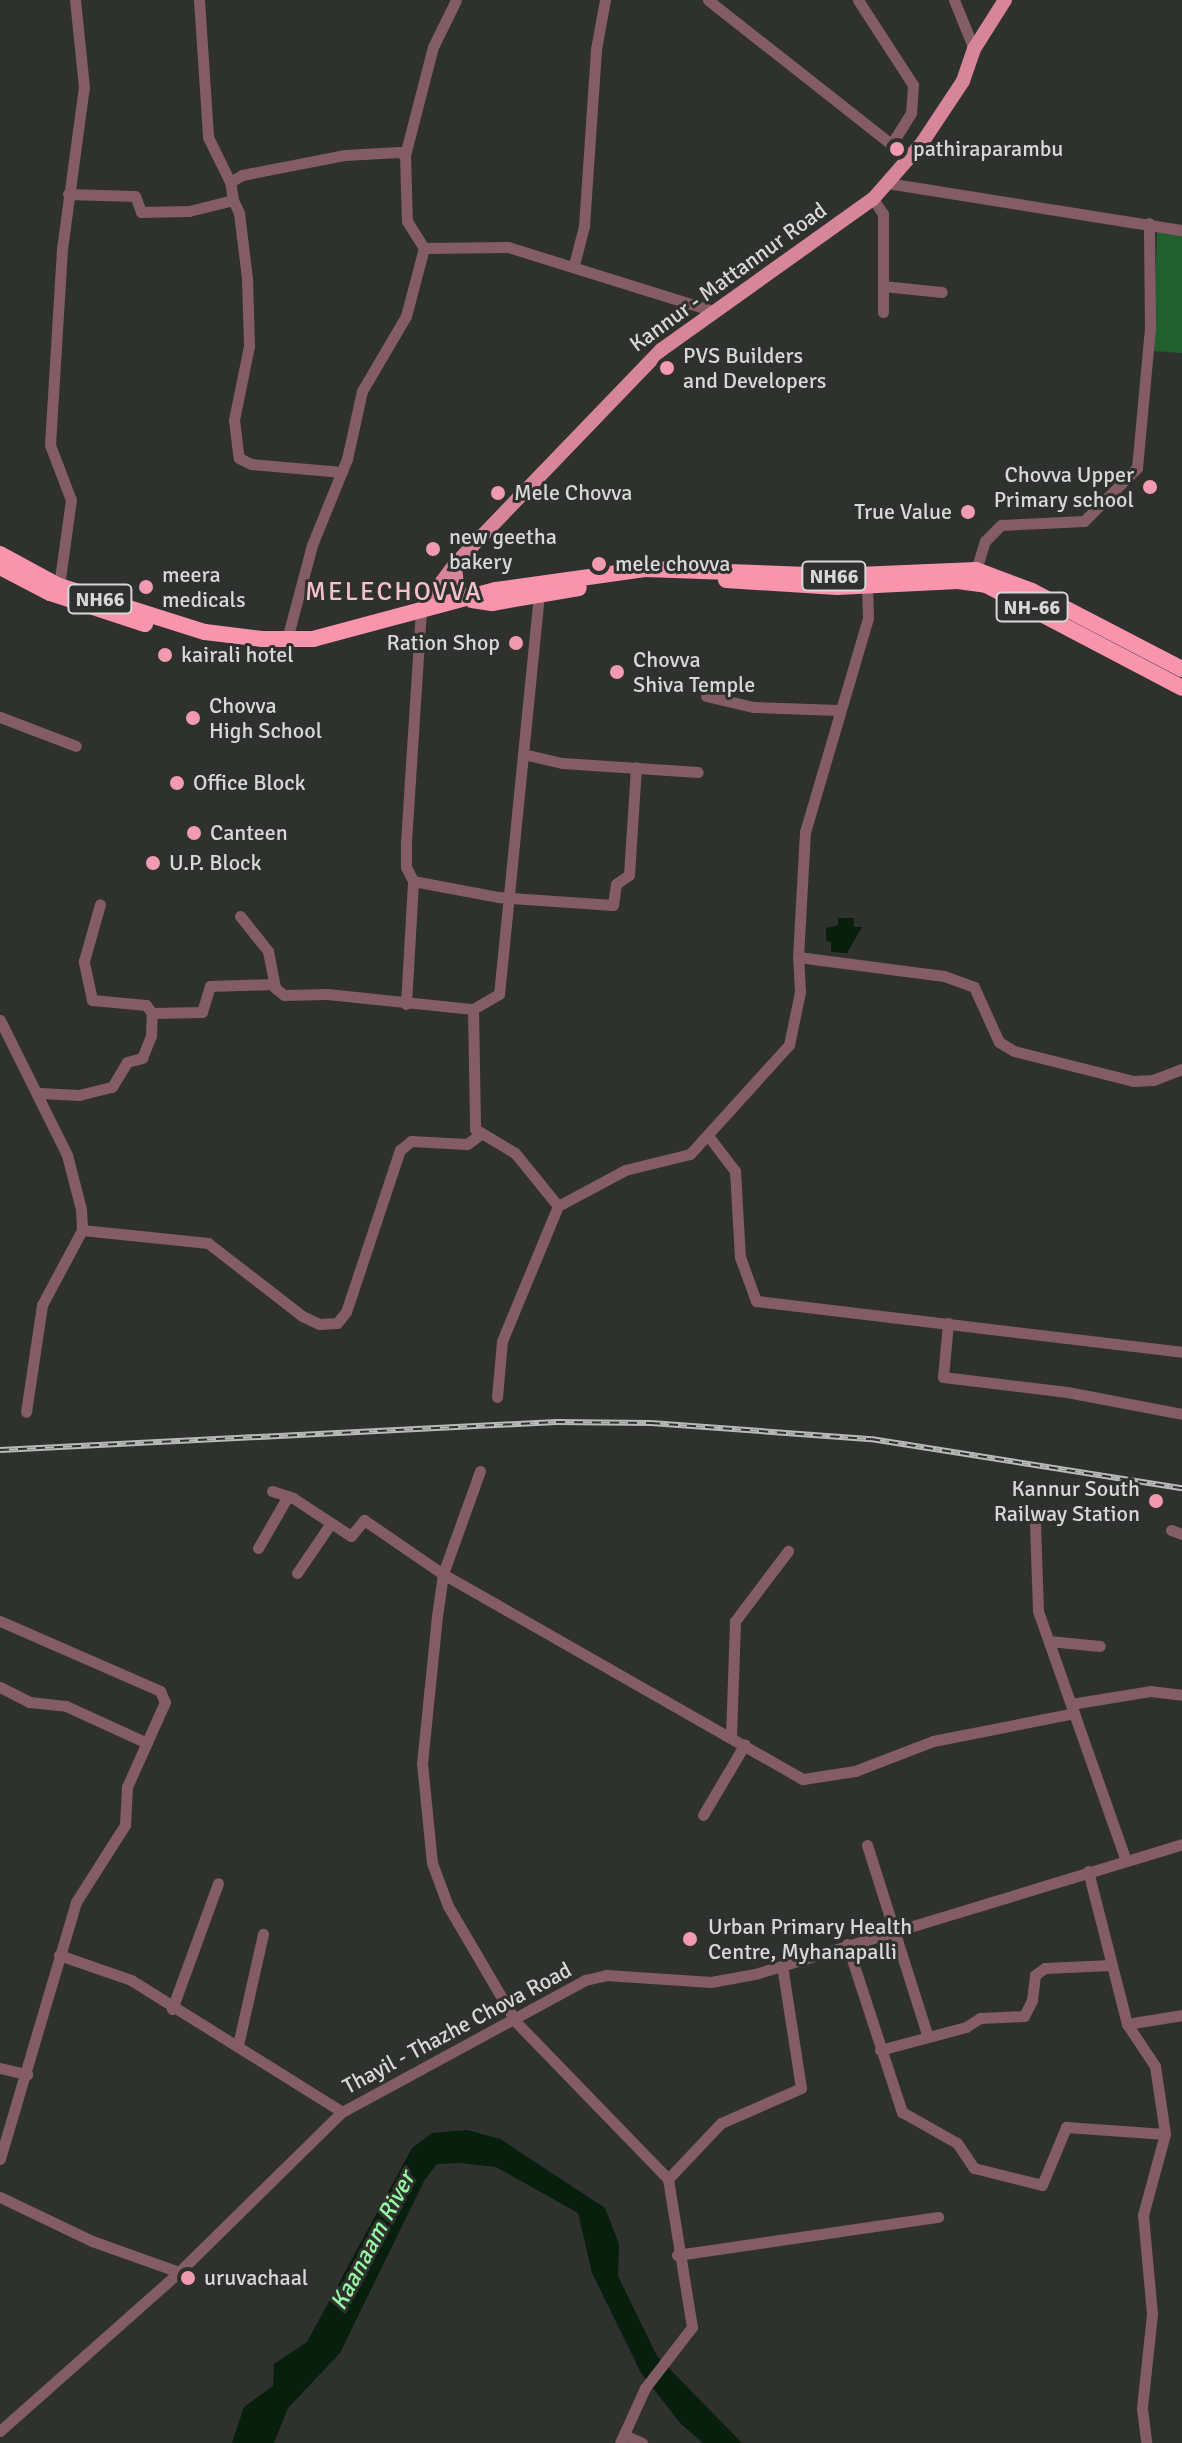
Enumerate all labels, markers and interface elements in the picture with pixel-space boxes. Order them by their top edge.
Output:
place label: pathiraparambu [913,136,1063,162]
marker: pathiraparambu [888,140,906,158]
street label: Kannur - Mattannur Road [624,197,832,357]
place label: PVS Builders and Developers [683,342,826,394]
marker: PVS Builders and Developers [658,359,676,377]
place label: Chovva Upper Primary school [994,461,1134,512]
marker: Chovva Upper Primary school [1141,478,1159,496]
place label: Mele Chovva [514,480,632,506]
marker: Mele Chovva [489,484,507,502]
place label: True Value [854,499,952,525]
marker: True Value [959,503,977,521]
place label: new geetha bakery [449,523,557,574]
marker: new geetha bakery [424,540,442,558]
place label: mele chovva [615,551,730,577]
marker: mele chovva [590,555,608,573]
road number: NH66 [800,560,868,592]
place label: meera medicals [162,561,246,612]
district label: MELECHOVVA [305,577,483,609]
marker: meera medicals [137,578,155,596]
road number: NH66 [66,583,134,615]
road number: NH-66 [994,591,1070,623]
place label: Ration Shop [387,630,500,656]
marker: Ration Shop [507,634,525,652]
place label: kairali hotel [181,642,294,668]
marker: kairali hotel [156,646,174,664]
place label: Chovva Shiva Temple [633,646,755,698]
marker: Chovva Shiva Temple [608,663,626,681]
place label: Chovva High School [209,692,322,744]
marker: Chovva High School [184,709,202,727]
place label: Office Block [193,770,306,796]
marker: Office Block [168,774,186,792]
place label: Canteen [210,820,288,846]
marker: Canteen [185,824,203,842]
place label: U.P. Block [169,850,262,876]
marker: U.P. Block [144,854,162,872]
place label: Kannur South Railway Station [994,1475,1140,1526]
marker: Kannur South Railway Station [1147,1492,1165,1510]
place label: Urban Primary Health Centre, Myhanapalli [708,1913,912,1964]
marker: Urban Primary Health Centre, Myhanapalli [679,1928,701,1950]
street label: Thayil - Thazhe Chova Road [338,1956,576,2100]
water label: Kaanaam River [324,2167,422,2315]
place label: uruvachaal [204,2265,308,2291]
marker: uruvachaal [179,2269,197,2287]

